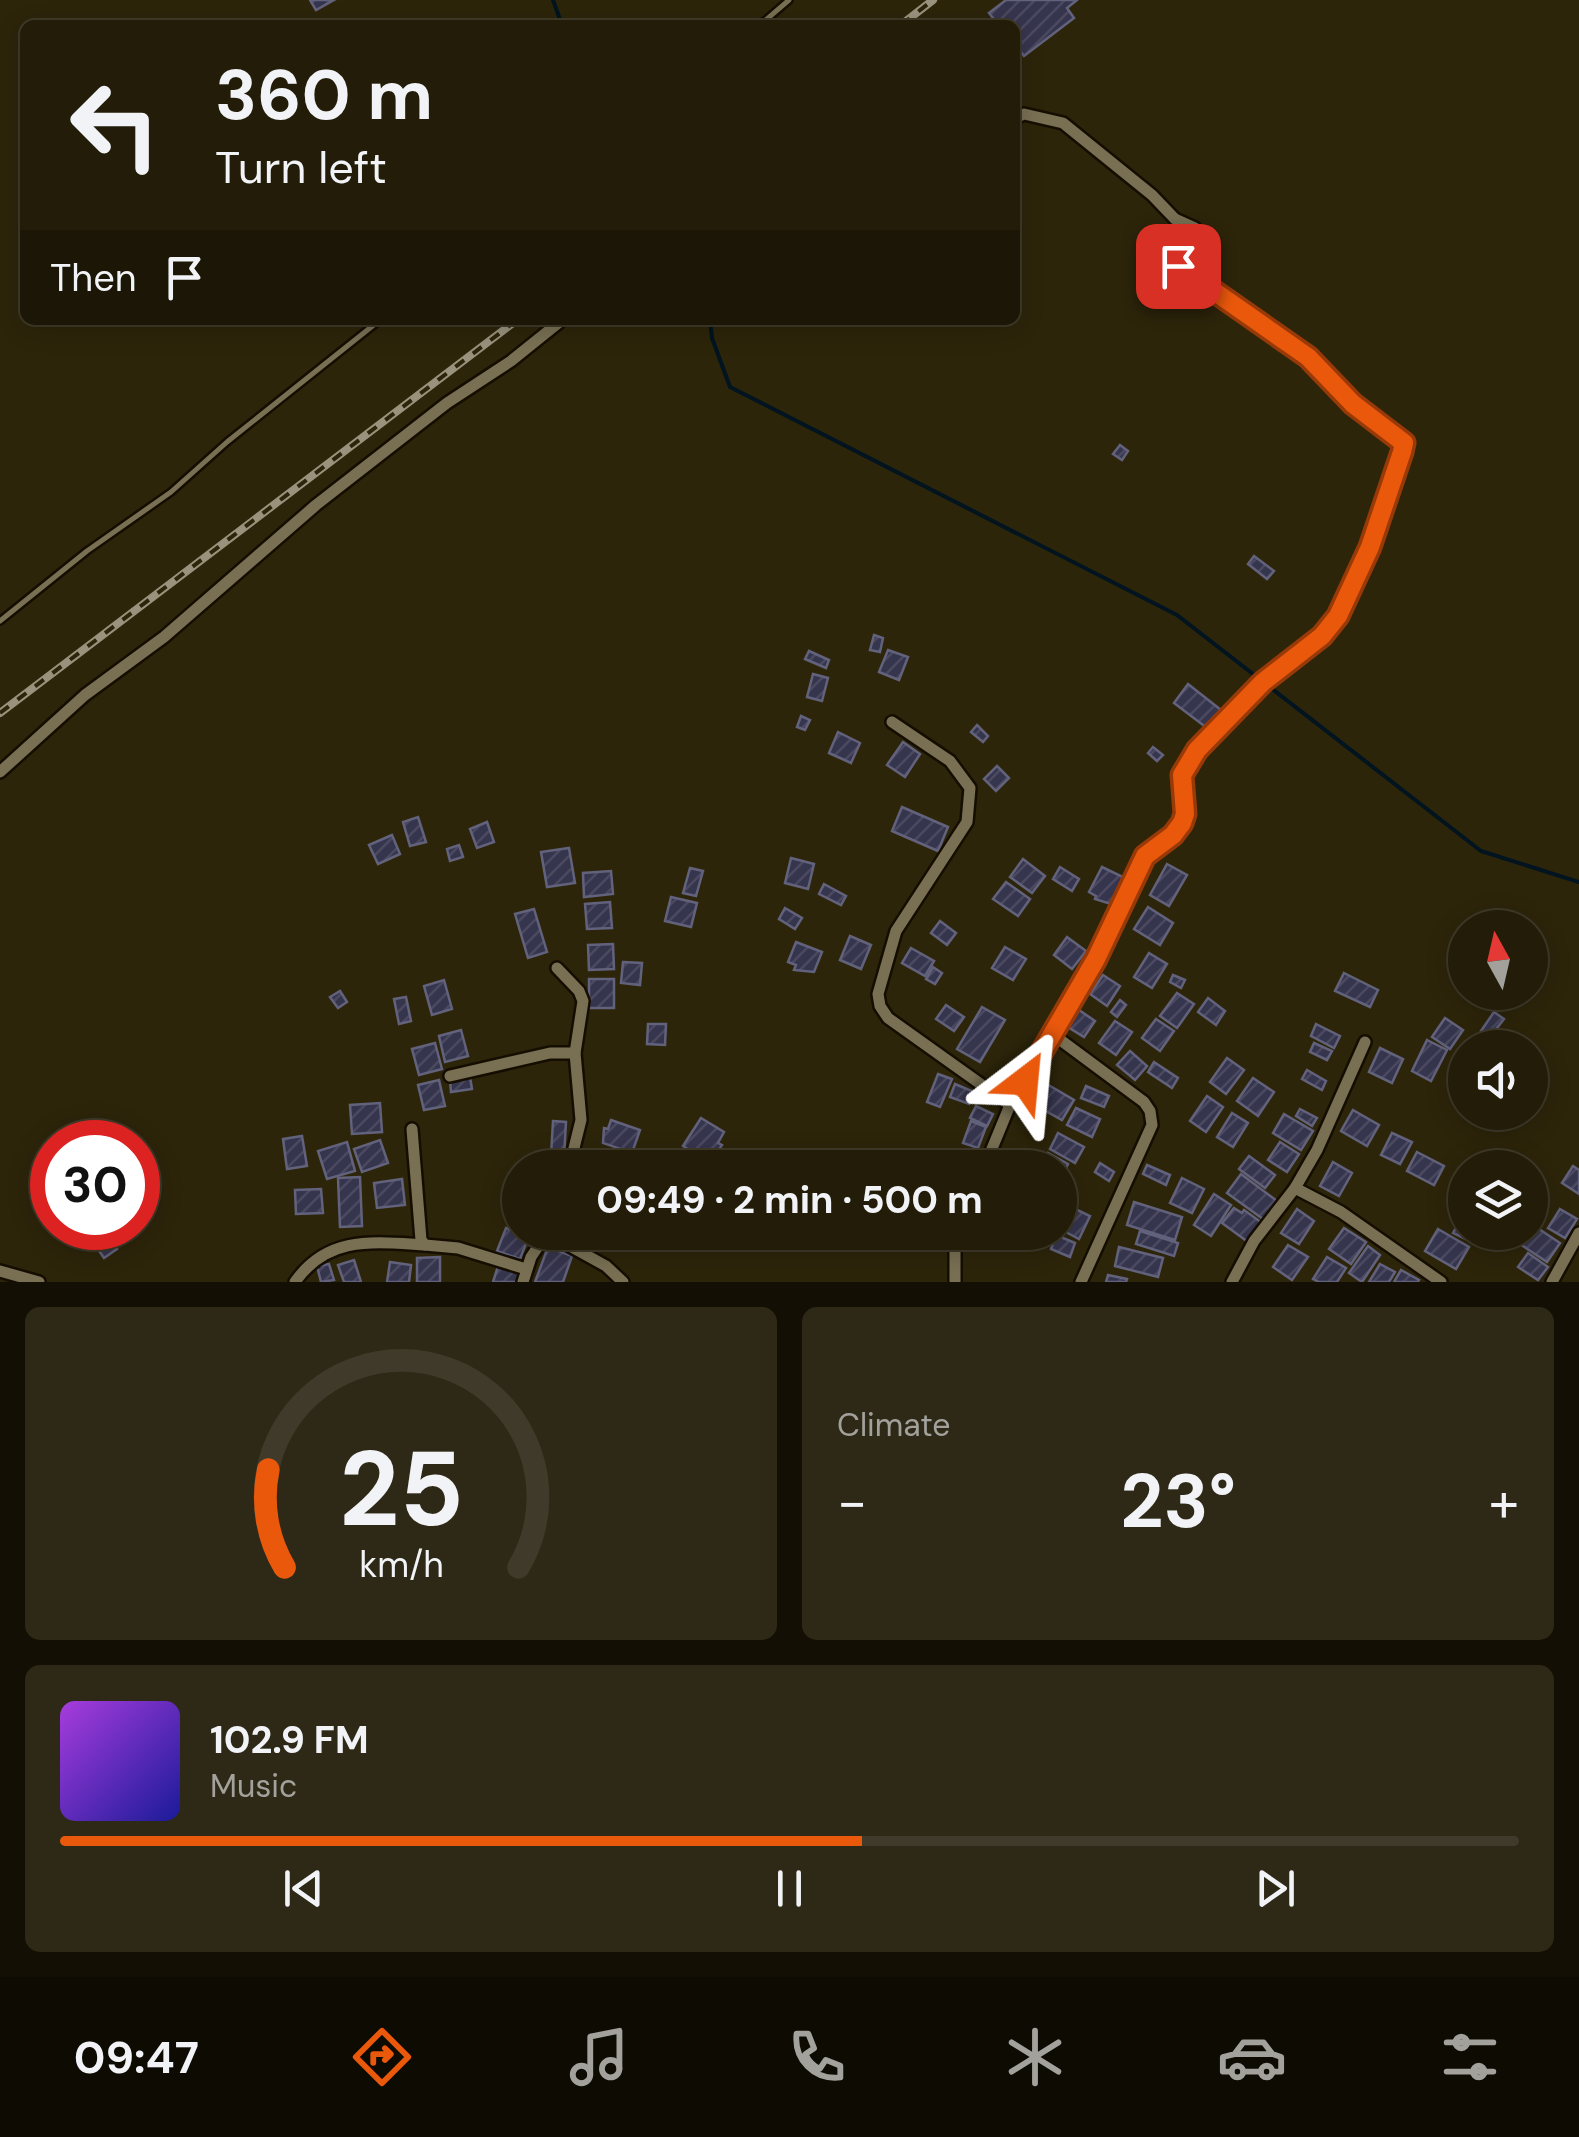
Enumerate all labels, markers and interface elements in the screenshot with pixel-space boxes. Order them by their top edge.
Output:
text: 360 m [215,50,433,141]
icon: left [50,60,180,190]
text: Turn left [215,138,387,197]
pin [1136,224,1221,309]
icon: arrive [1151,239,1206,294]
icon: arrive [157,250,212,305]
text: Then [50,253,137,303]
north arrow [1448,910,1548,1010]
map controls [1448,910,1548,1250]
position arrow [973,1029,1077,1133]
button: sound [1448,1030,1548,1130]
speed limit sign: 30 [30,1120,160,1250]
button: layers [1448,1150,1548,1250]
text: 09:49 · 2 min · 500 m [596,1175,983,1225]
text: Climate [837,1404,951,1446]
text: 25 [339,1422,463,1557]
text: 23° [1120,1453,1236,1550]
text: − [837,1466,867,1538]
text: + [1489,1466,1519,1538]
text: km/h [359,1542,443,1588]
text: 102.9 FM [210,1715,369,1765]
text: Music [210,1765,297,1807]
icon: previous [276,1861,331,1916]
icon: pause [762,1861,817,1916]
icon: next [1248,1861,1303,1916]
icon: directions [347,2022,417,2092]
icon: music [564,2022,634,2092]
icon: phone [782,2022,852,2092]
icon: climate [1000,2022,1070,2092]
icon: car [1217,2022,1287,2092]
icon: filters [1435,2022,1505,2092]
text: 09:47 [74,2028,199,2087]

